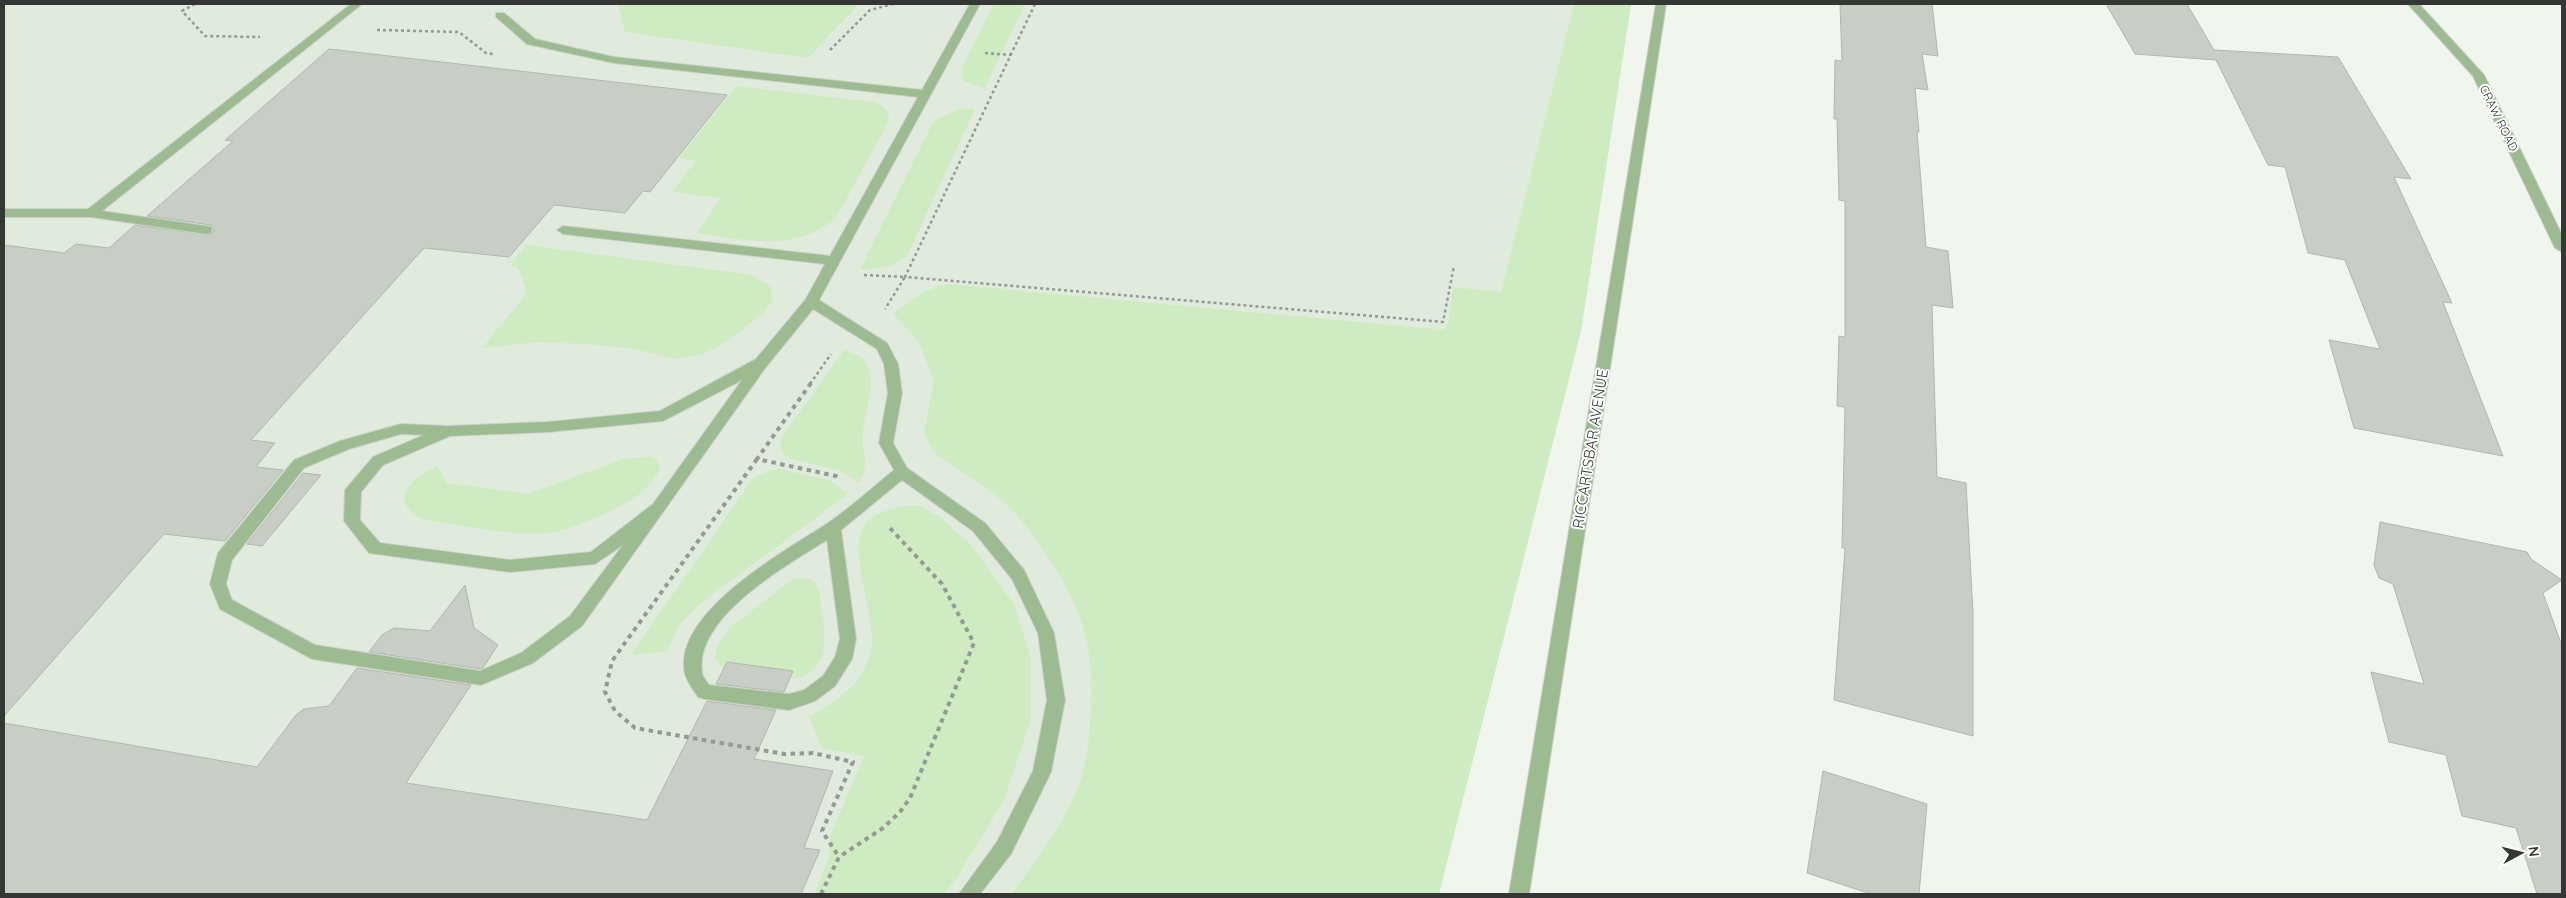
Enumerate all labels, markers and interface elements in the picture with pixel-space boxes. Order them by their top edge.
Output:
street label: CRAW ROAD [2477,82,2522,154]
street label: RICCARTSBAR AVENUE [1568,368,1612,530]
north arrow [2496,828,2546,878]
text: N [2524,845,2543,858]

